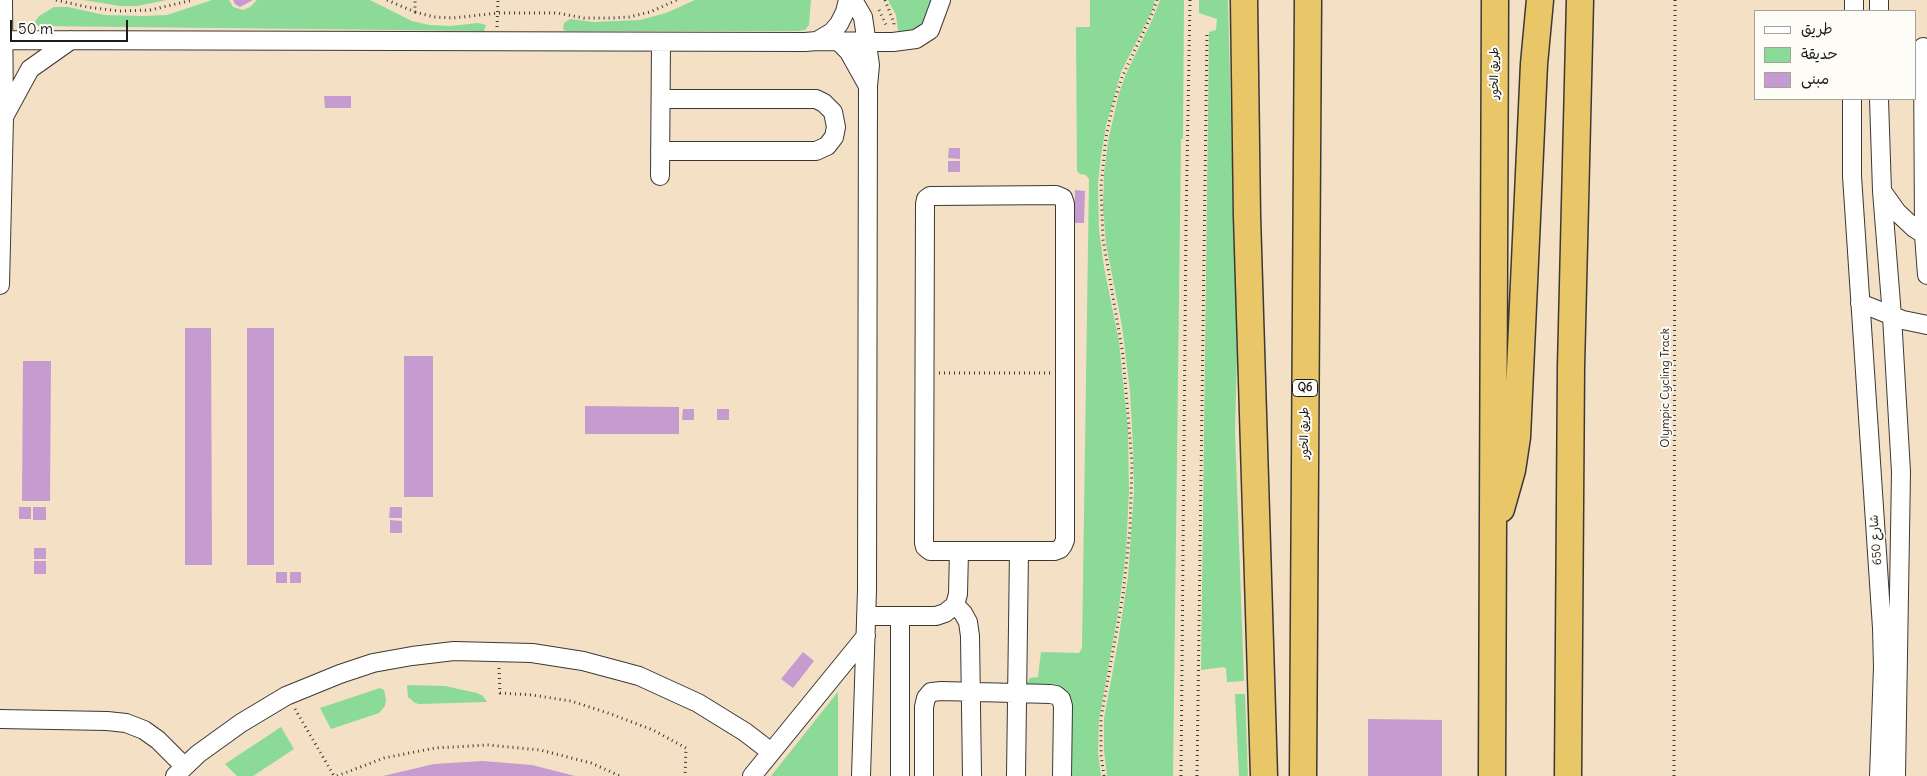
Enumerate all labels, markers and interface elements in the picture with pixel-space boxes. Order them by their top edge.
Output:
scale bar [12,10,130,42]
legend [1754,10,1917,100]
text: 50 m [18,19,53,38]
text: طريق [1801,19,1833,38]
text: حديقة [1801,44,1838,63]
street label: طريق الخور [1488,47,1502,99]
text: مبنى [1801,69,1829,88]
street label: Olympic Cycling Track [1659,328,1673,448]
road number: Q6 [1292,379,1318,396]
street label: طريق الخور [1298,407,1312,459]
street label: شارع 650 [1867,514,1885,566]

